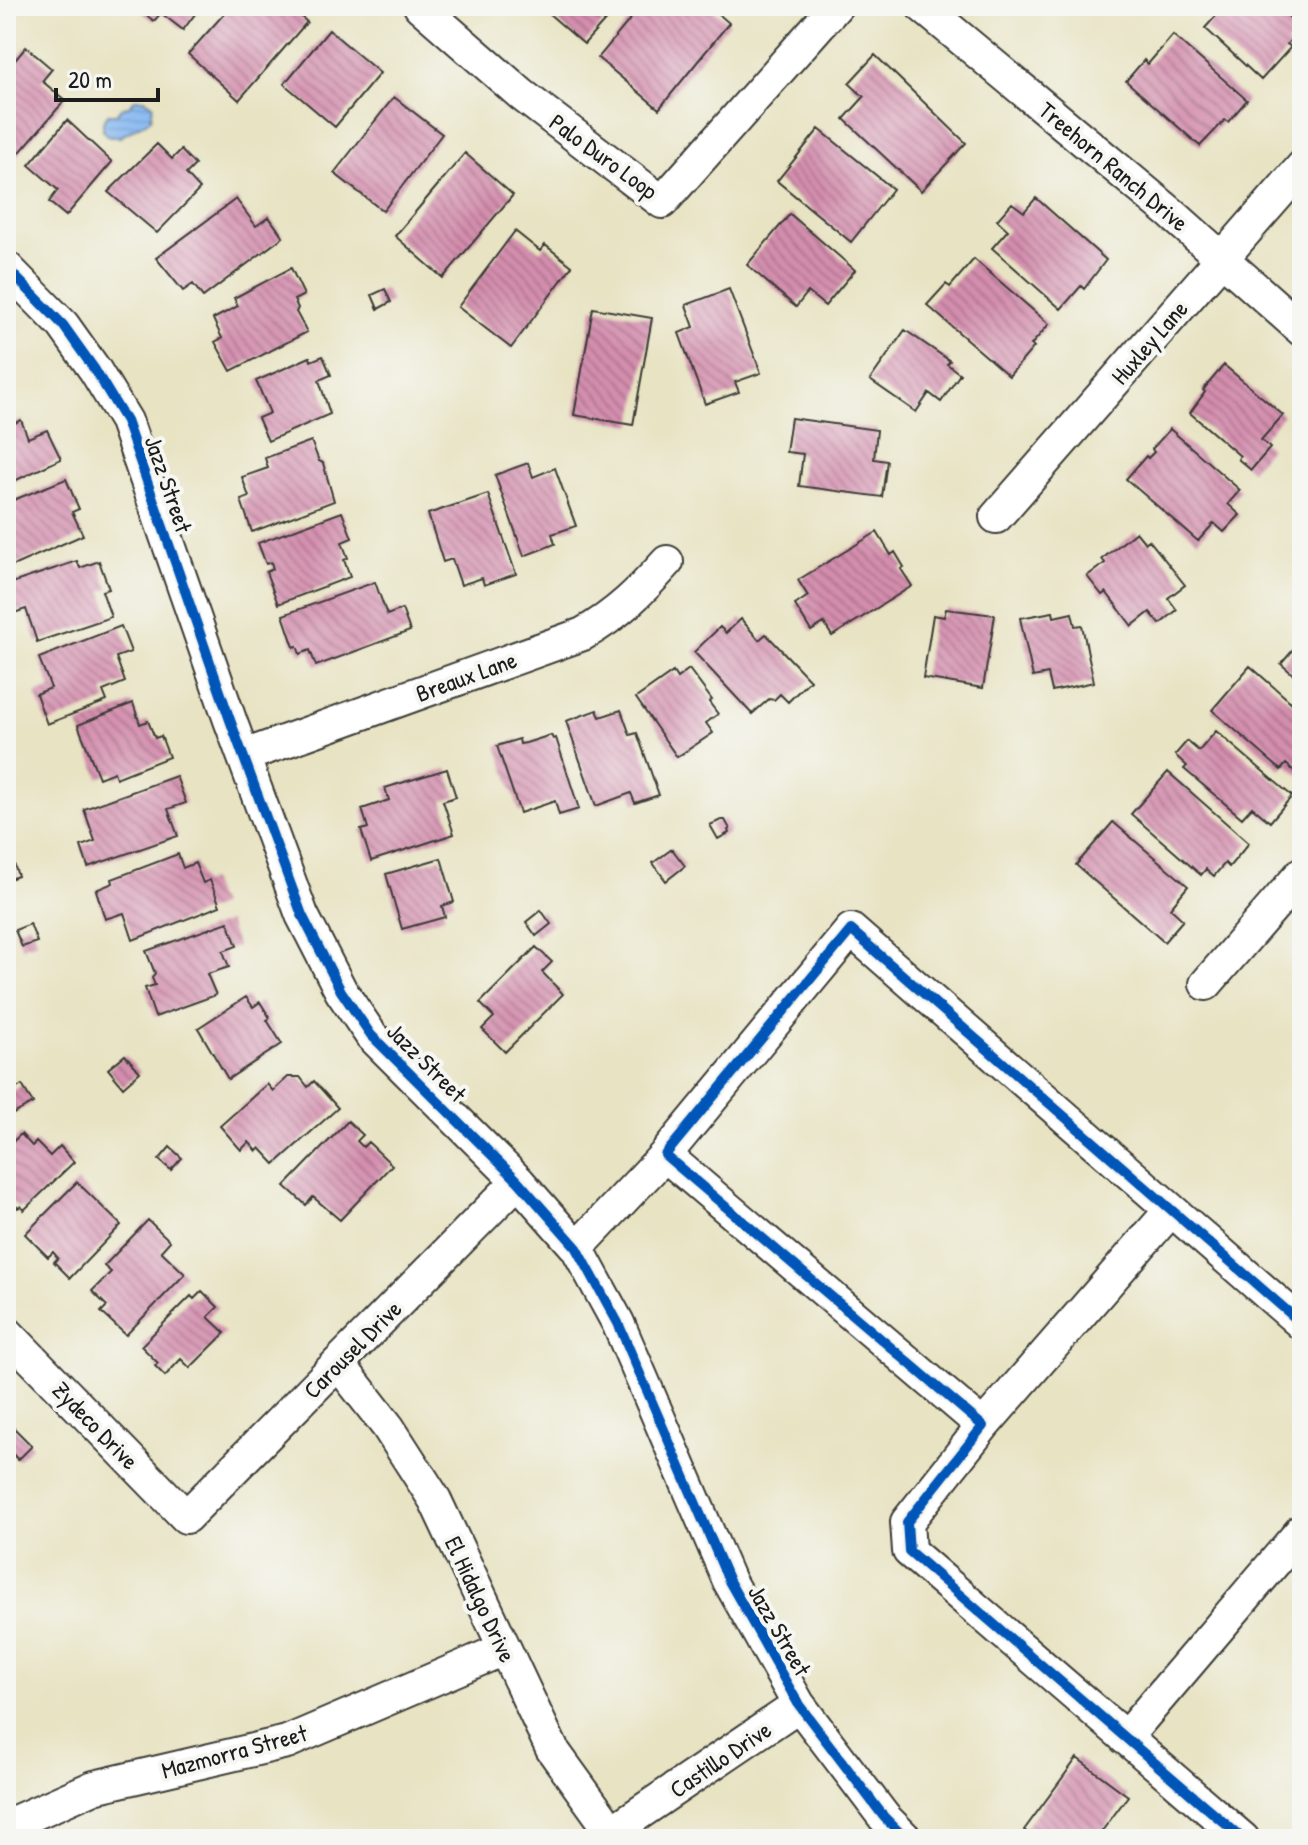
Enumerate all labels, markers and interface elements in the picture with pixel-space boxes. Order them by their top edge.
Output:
scale bar [56,52,158,102]
text: 20 m [68,63,112,95]
street label: Treehorn Ranch Drive [1032,94,1196,238]
street label: Palo Duro Loop [543,106,665,206]
street label: Huxley Lane [1103,293,1195,391]
street label: Jazz Street [138,431,201,537]
street label: Breaux Lane [411,643,521,709]
street label: Jazz Street [380,1015,474,1109]
street label: Carousel Drive [296,1292,409,1405]
street label: Zydeco Drive [46,1374,146,1476]
street label: El Hidalgo Drive [438,1531,524,1667]
street label: Jazz Street [741,1579,819,1682]
street label: Castillo Drive [663,1713,777,1805]
street label: Mazmorra Street [158,1716,311,1786]

